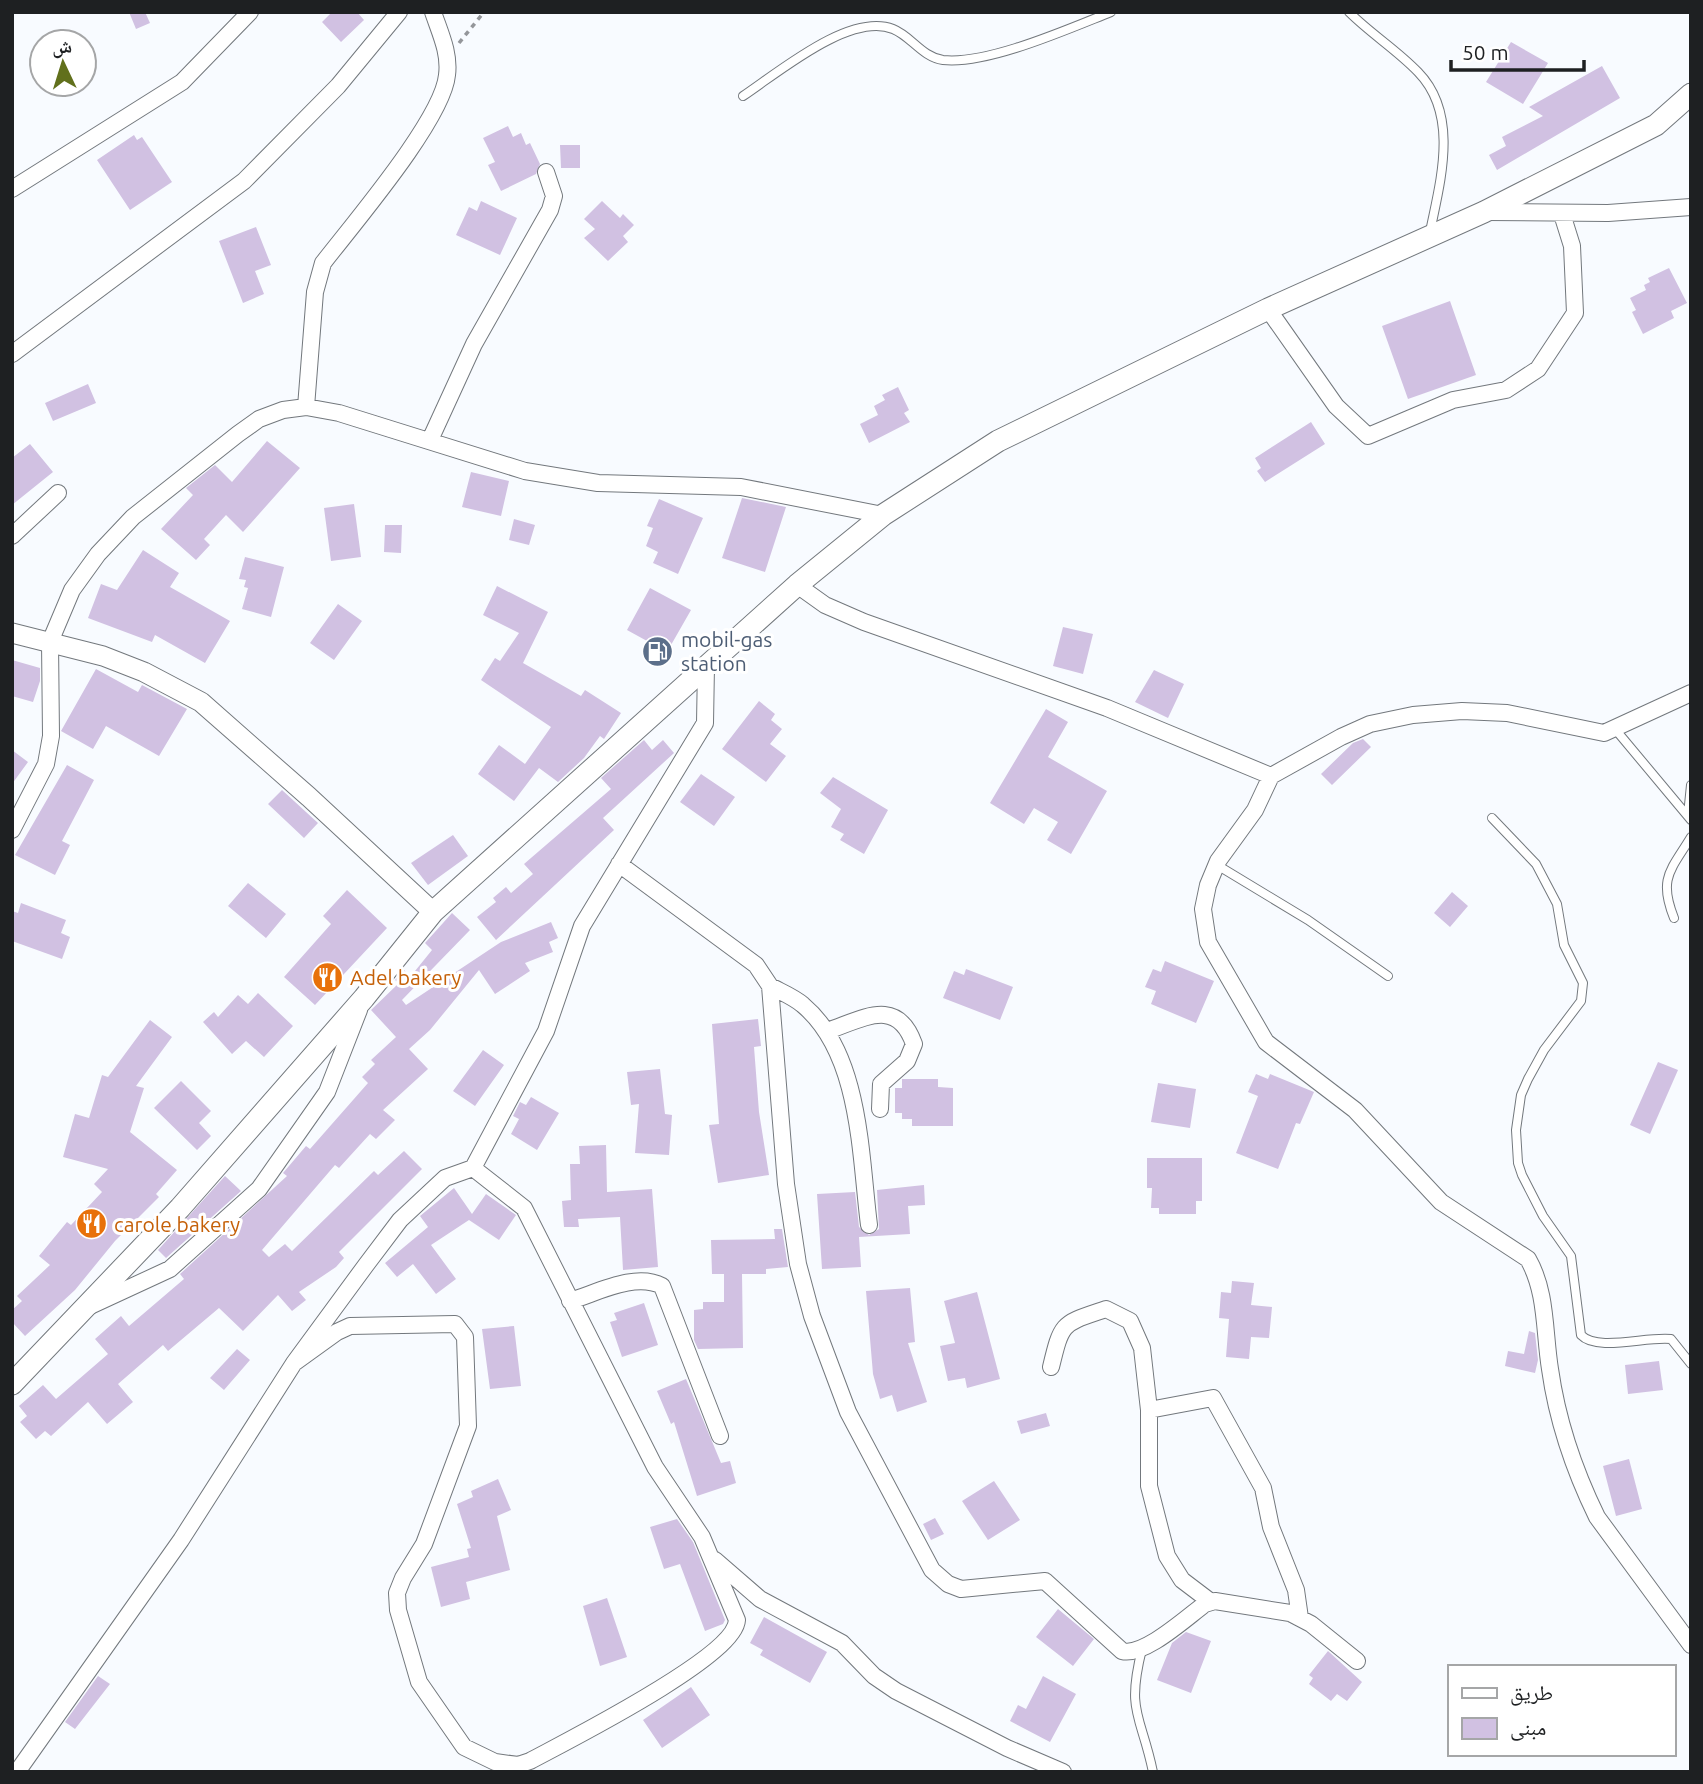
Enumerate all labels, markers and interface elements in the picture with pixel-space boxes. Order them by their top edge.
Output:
north arrow [28,28,98,98]
scale bar [1451,28,1584,72]
text: ش [51,34,73,59]
text: 50 m [1462,40,1509,64]
place label: mobil-gas station [681,627,772,675]
fuel station icon: mobil-gas station [641,634,675,668]
restaurant icon: Adel bakery [310,960,344,994]
place label: Adel bakery [350,965,461,989]
restaurant icon: carole bakery [74,1207,108,1241]
place label: carole bakery [114,1212,240,1236]
legend [1448,1665,1675,1756]
text: طريق [1510,1680,1553,1706]
text: مبنى [1510,1715,1546,1741]

